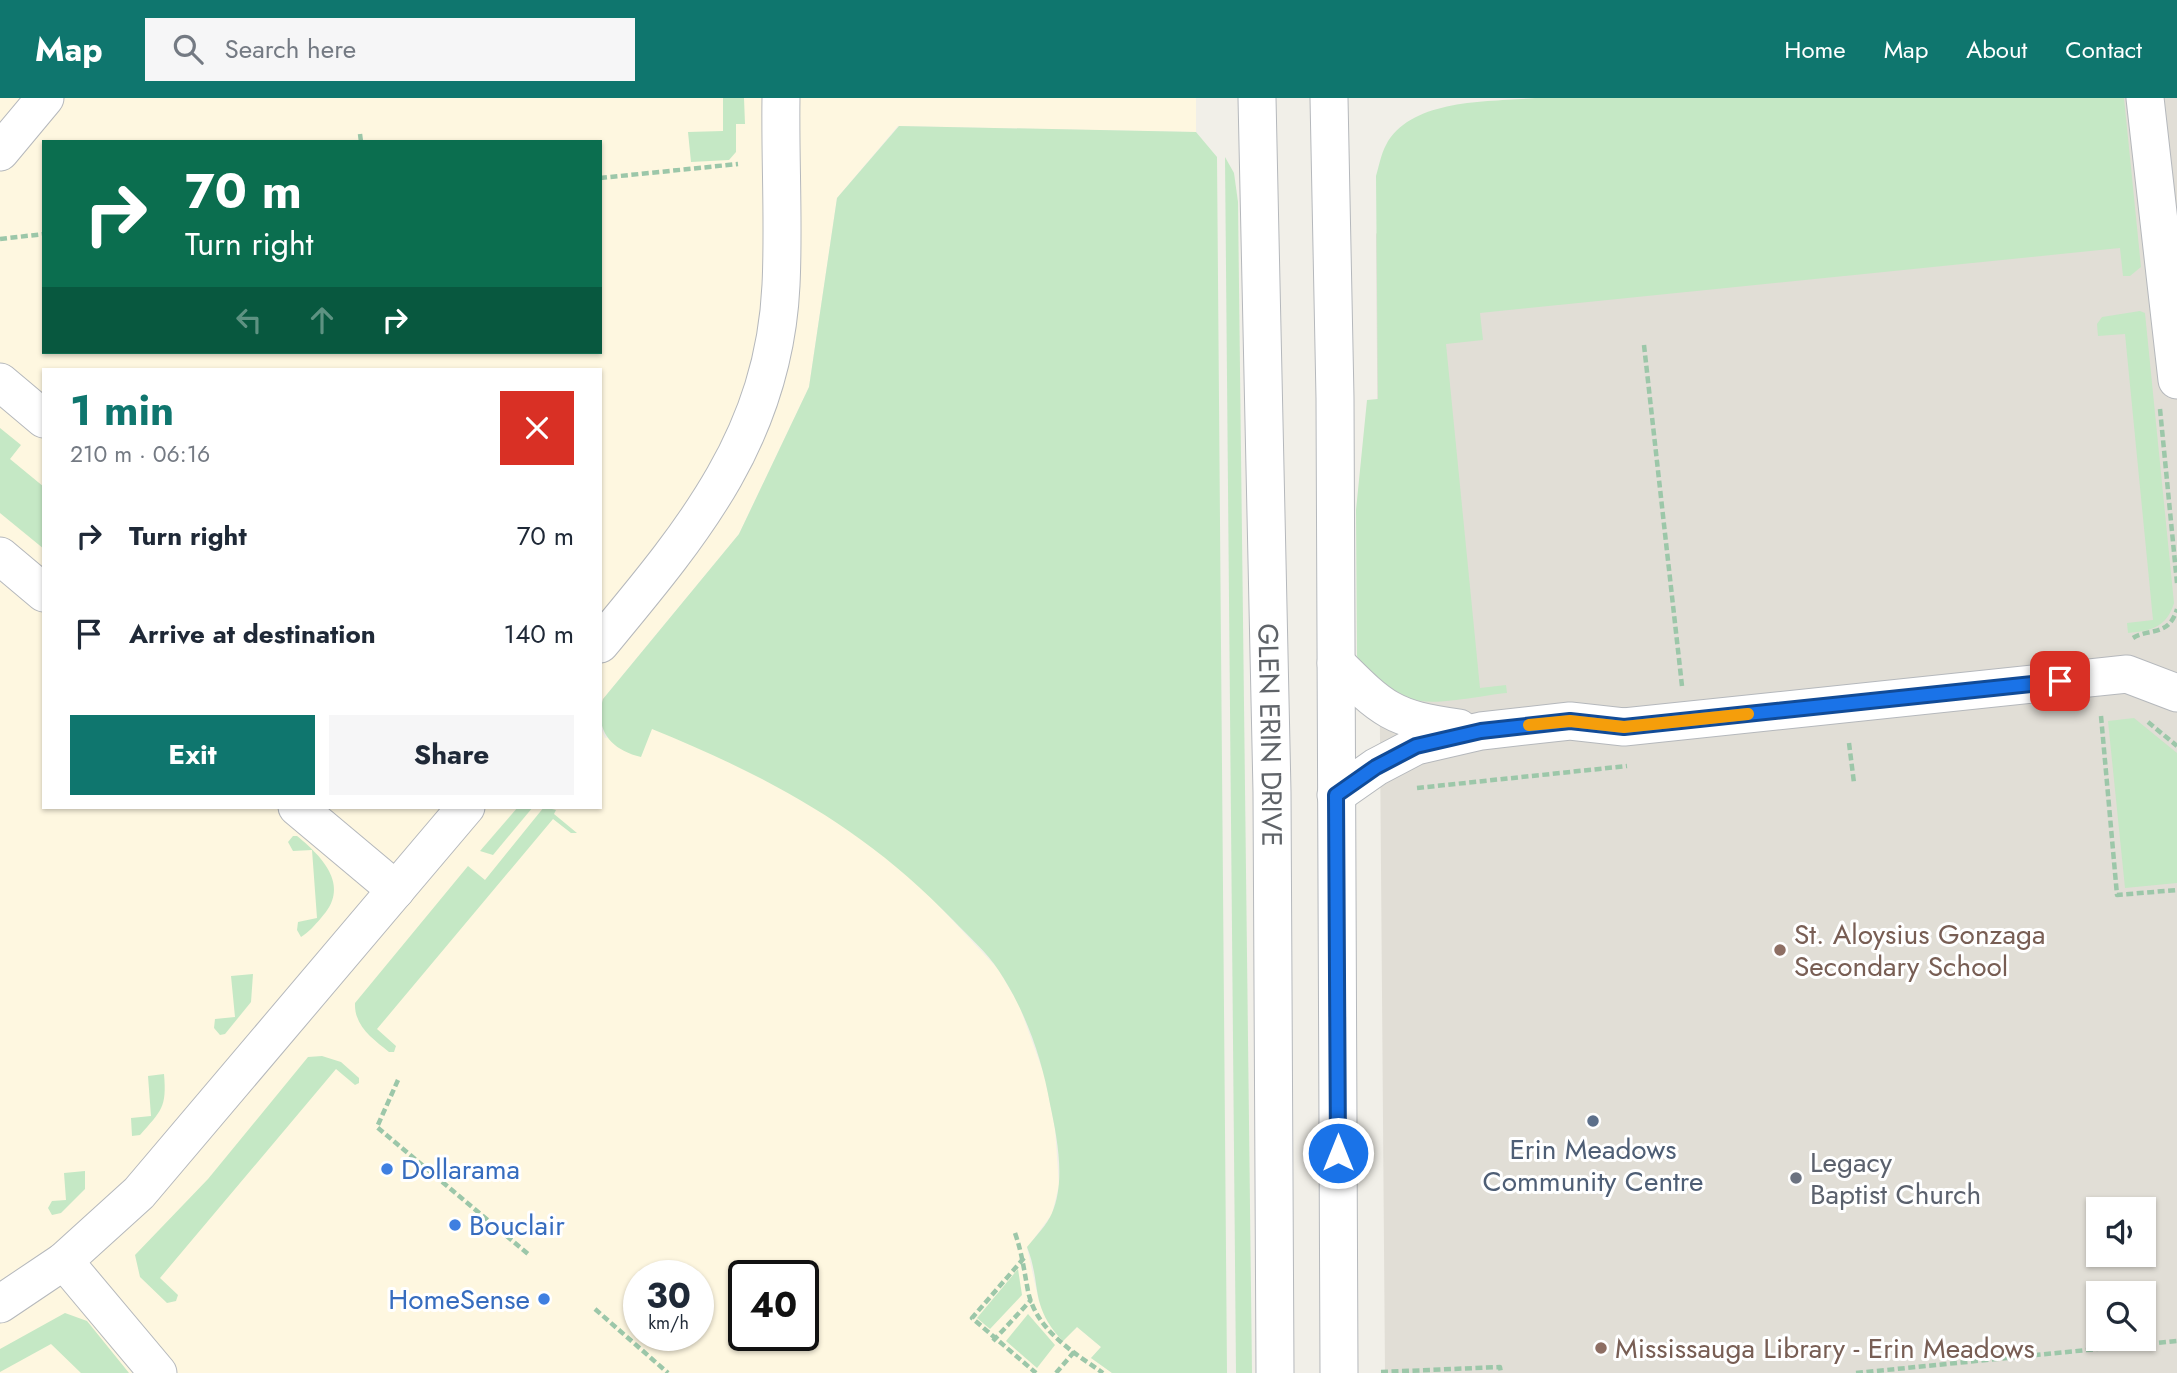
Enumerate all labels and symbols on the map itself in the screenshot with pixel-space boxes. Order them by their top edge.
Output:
street label: GLEN ERIN DRIVE [1248,623,1293,847]
pin [2030,651,2090,711]
place label: St. Aloysius Gonzaga Secondary School [1794,914,2045,987]
marker: St. Aloysius Gonzaga Secondary School [1772,942,1788,958]
marker: Erin Meadows Community Centre [1585,1113,1601,1129]
position arrow [1301,1116,1375,1190]
place label: Erin Meadows Community Centre [1483,1129,1703,1202]
place label: Legacy Baptist Church [1810,1142,1981,1215]
place label: Dollarama [401,1149,520,1190]
marker: Dollarama [379,1161,395,1177]
marker: Legacy Baptist Church [1788,1170,1804,1186]
place label: Bouclair [469,1205,565,1246]
marker: Bouclair [447,1217,463,1233]
speed limit sign: 40 [728,1260,819,1351]
place label: HomeSense [388,1279,530,1320]
marker: HomeSense [536,1291,552,1307]
place label: Mississauga Library - Erin Meadows [1615,1328,2035,1369]
marker: Mississauga Library - Erin Meadows [1593,1340,1609,1356]

